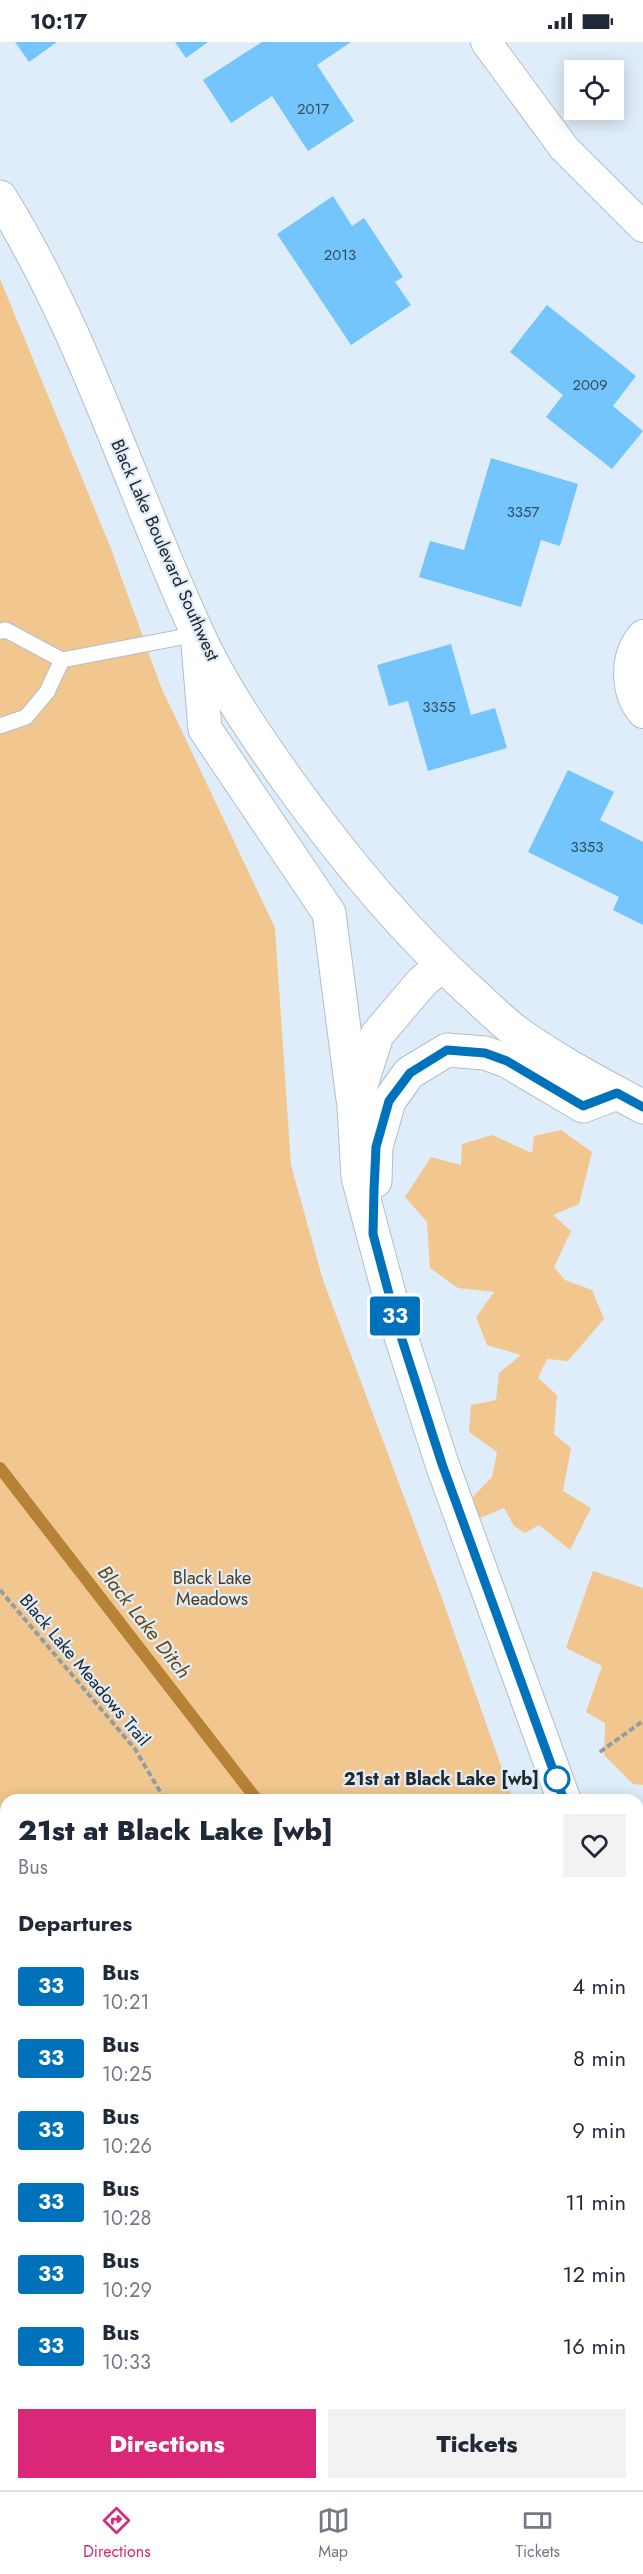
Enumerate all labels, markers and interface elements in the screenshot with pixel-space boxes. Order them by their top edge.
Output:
text: 10:17 [30,5,87,37]
map controls [564,60,624,120]
button: locate [564,60,624,120]
house number: 2017 [297,98,329,120]
house number: 2013 [324,244,356,266]
house number: 2009 [572,374,608,396]
street label: Black Lake Boulevard Southwest [104,435,226,666]
house number: 3357 [507,501,539,523]
house number: 3355 [422,696,456,718]
house number: 3353 [570,836,604,858]
line badge: 33 [368,1296,422,1336]
text: 33 [382,1301,408,1331]
water label: Black Lake Ditch [91,1559,197,1685]
park label: Black Lake Meadows [173,1565,251,1612]
street label: Black Lake Meadows Trail [13,1588,157,1752]
place label: 21st at Black Lake [wb] [344,1766,539,1792]
marker: 21st at Black Lake [wb] [544,1766,570,1792]
text: 21st at Black Lake [wb] [18,1810,333,1851]
button: heart [563,1814,626,1877]
text: Bus [18,1853,48,1882]
text: Departures [18,1907,132,1939]
text: Bus [102,1956,139,1988]
text: 4 min [572,1970,626,2002]
text: 33 [38,1971,64,2001]
text: 10:21 [102,1988,149,2017]
text: Bus [102,2028,139,2060]
text: 8 min [573,2042,626,2074]
text: 33 [38,2043,64,2073]
text: 10:25 [102,2060,152,2089]
text: Bus [102,2100,139,2132]
text: 9 min [572,2114,626,2146]
text: 33 [38,2115,64,2145]
text: 10:26 [102,2132,152,2161]
text: Bus [102,2172,139,2204]
text: 11 min [565,2186,626,2218]
text: 33 [38,2187,64,2217]
text: 10:28 [102,2204,151,2233]
text: Bus [102,2244,139,2276]
text: 12 min [563,2258,626,2290]
text: 33 [38,2259,64,2289]
text: 10:29 [102,2276,152,2305]
text: Bus [102,2316,139,2348]
text: 16 min [562,2330,626,2362]
text: 33 [38,2331,64,2361]
text: 10:33 [102,2348,151,2377]
button: Directions [18,2409,316,2478]
button: Tickets [328,2409,626,2478]
tab: Directions [83,2504,151,2563]
tab: Map [317,2504,350,2563]
tab: Tickets [515,2504,560,2563]

